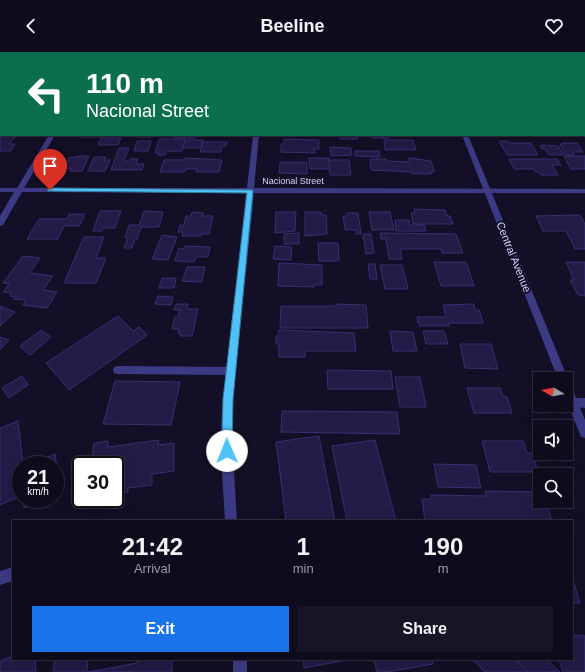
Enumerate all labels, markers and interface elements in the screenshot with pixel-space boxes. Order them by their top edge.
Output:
icon: back [20,15,42,37]
icon: heart [543,15,565,37]
text: Beeline [260,16,325,36]
icon: left [20,68,72,120]
text: 110 m [86,68,164,99]
text: Nacional Street [86,101,209,121]
pin [33,149,67,190]
icon: arrive [39,155,61,177]
street label: Nacional Street [262,176,324,186]
street label: Central Avenue [494,220,534,294]
north arrow [533,372,573,412]
map controls [533,372,573,508]
button: sound [533,420,573,460]
position arrow [206,430,248,472]
speed limit sign: 30 [72,456,124,508]
text: 21 [27,466,49,488]
button: search [533,468,573,508]
text: km/h [27,486,49,497]
text: 21:42 [122,533,183,560]
text: 1 [296,533,310,560]
text: 190 [423,533,463,560]
text: Arrival [134,561,171,576]
text: min [293,561,314,576]
text: m [438,561,449,576]
button: Exit [32,606,289,652]
button: Share [297,606,553,652]

